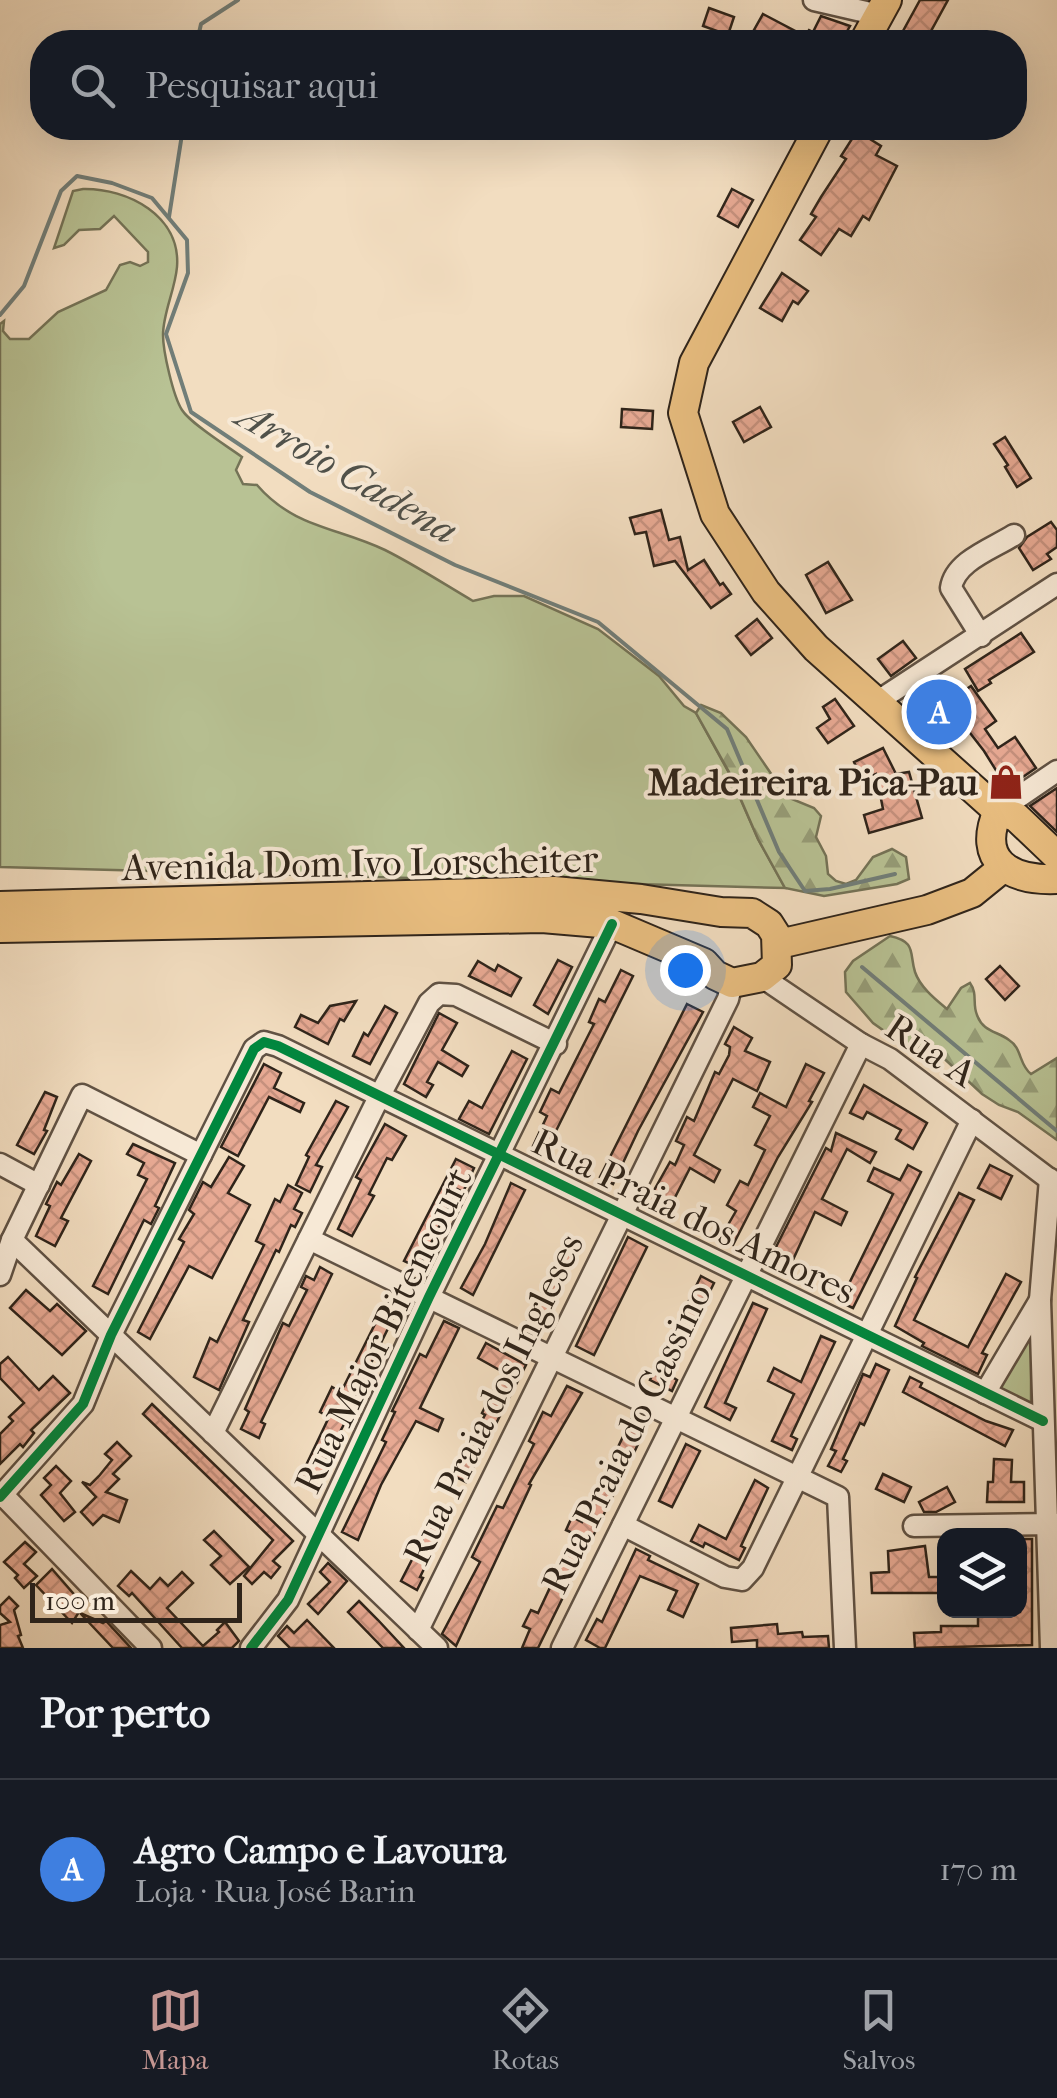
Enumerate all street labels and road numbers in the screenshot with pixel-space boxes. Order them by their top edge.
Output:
street label: Avenida Dom Ivo Lorscheiter [120,837,599,890]
street label: Rua A [877,1004,985,1097]
street label: Rua Praia dos Amores [525,1119,863,1314]
street label: Rua Major Bitencourt [285,1160,482,1500]
street label: Rua Praia dos Ingleses [394,1226,593,1572]
street label: Rua Praia do Cassino [532,1276,721,1601]

